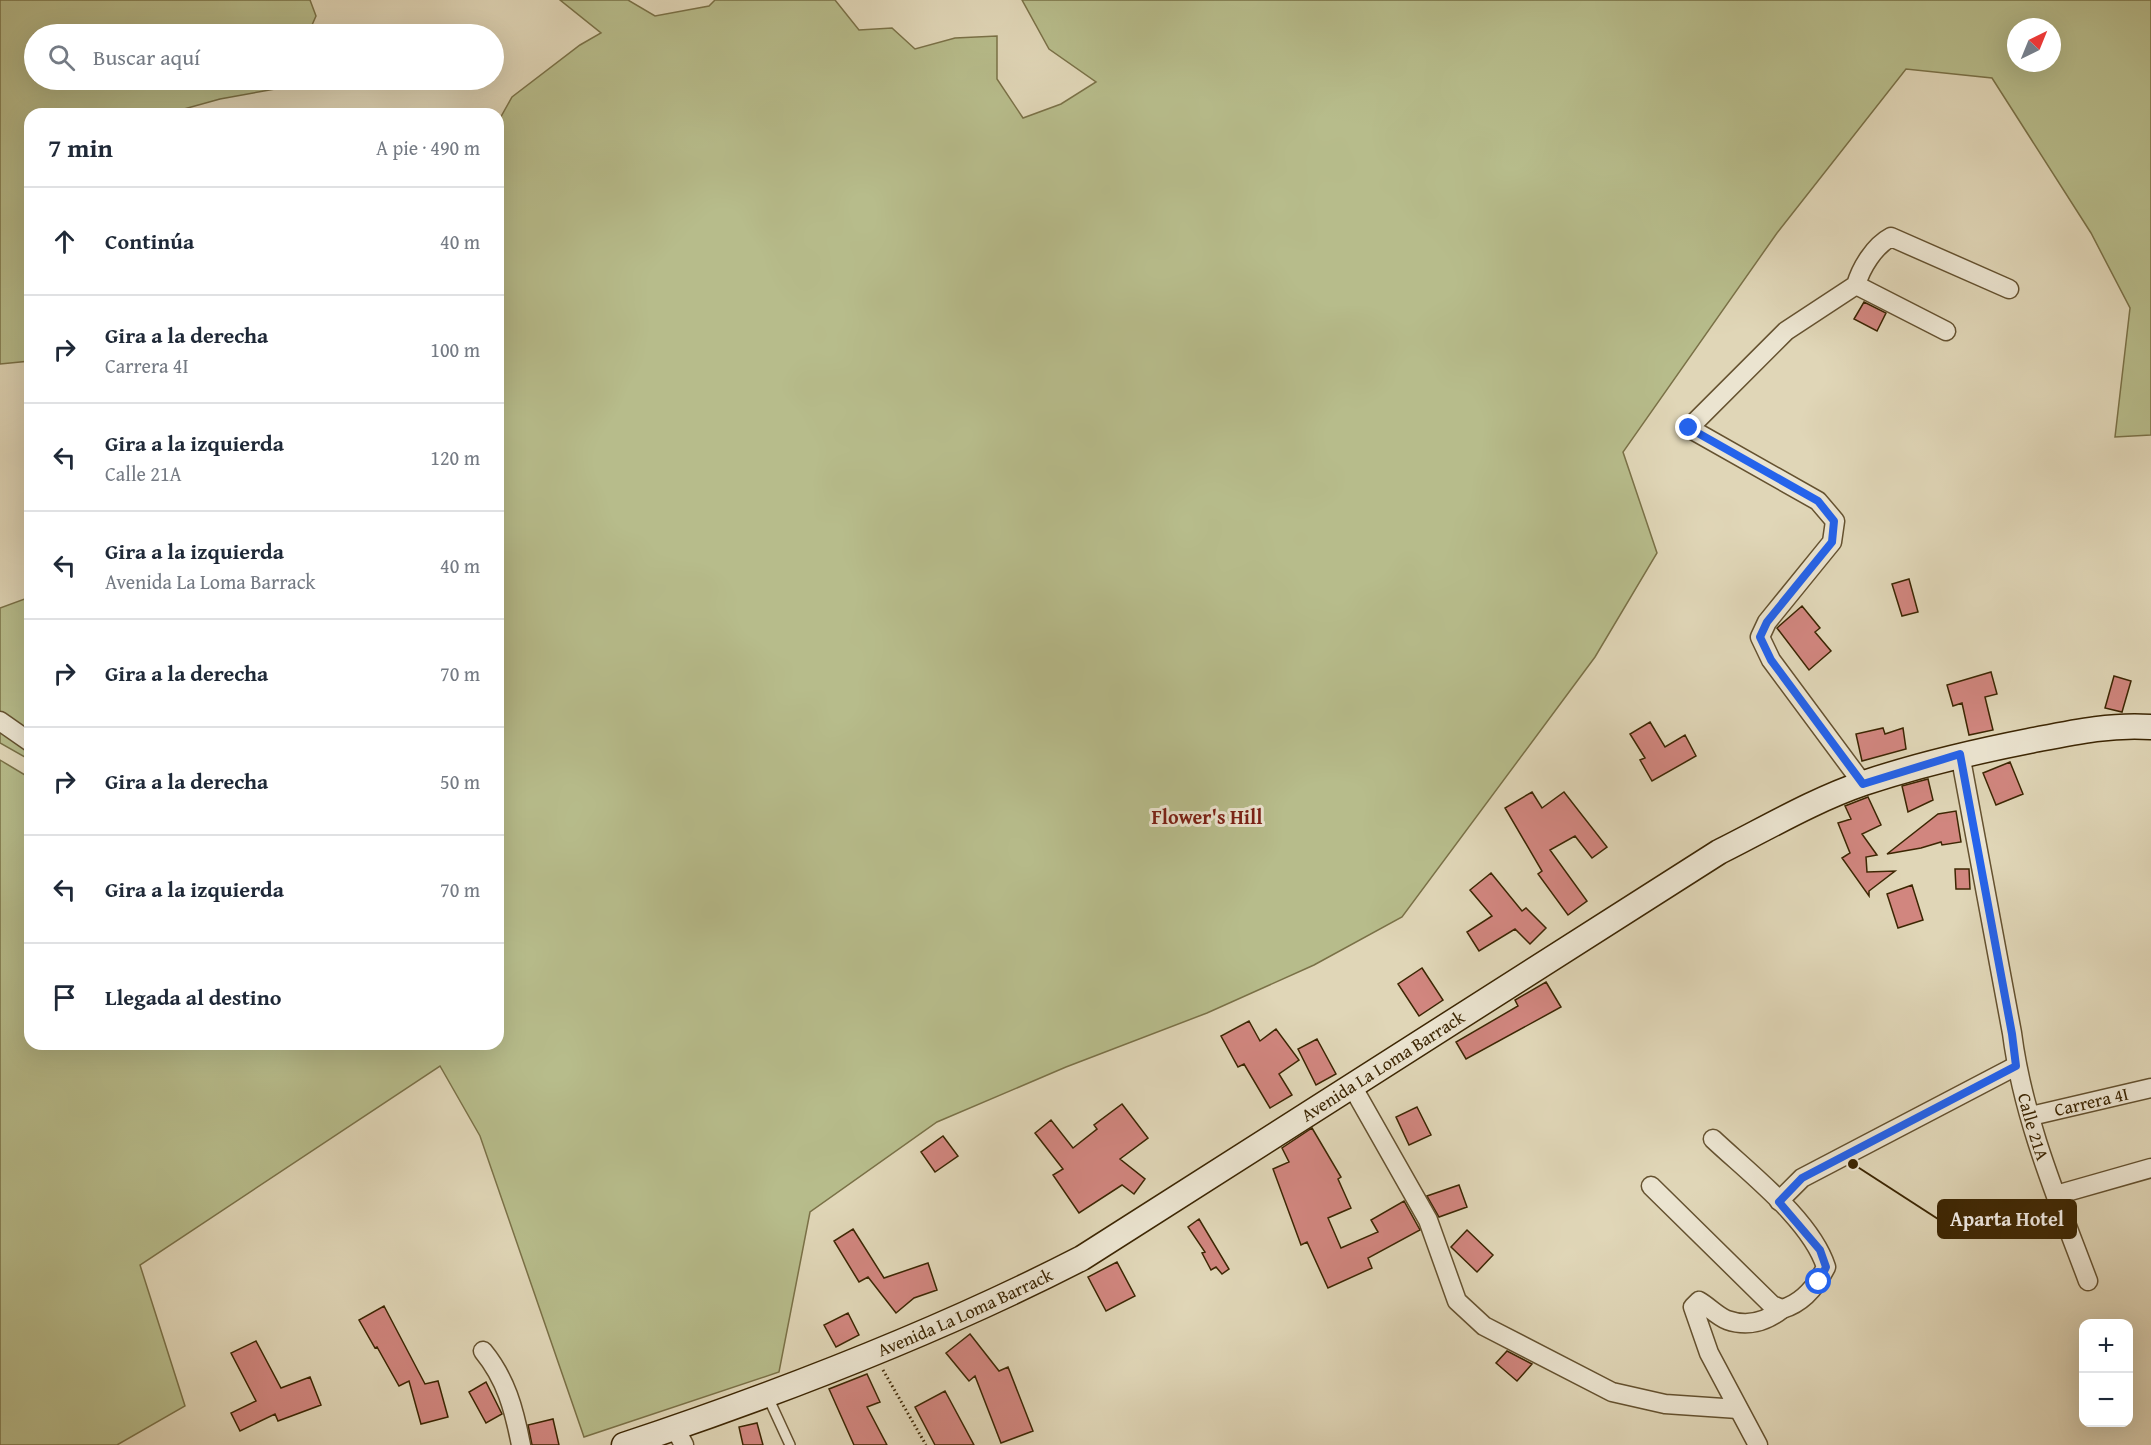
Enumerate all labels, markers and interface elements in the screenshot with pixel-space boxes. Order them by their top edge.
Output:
north arrow [2007,18,2061,72]
search box [24,24,504,90]
icon: search [45,41,78,74]
text: Buscar aquí [93,41,200,73]
text: 7 min [48,128,113,167]
text: A pie · 490 m [376,133,480,162]
icon: ahead [48,225,81,258]
text: Continúa [105,225,194,257]
text: 40 m [440,227,480,256]
text: Gira a la derecha [105,319,268,351]
icon: right [48,333,81,366]
text: 100 m [430,335,480,364]
text: Carrera 4I [105,351,189,380]
route end [1675,414,1701,440]
text: Gira a la izquierda [105,427,284,459]
icon: left [48,441,81,474]
text: 120 m [430,443,480,472]
text: Calle 21A [105,459,182,488]
text: Gira a la izquierda [105,535,284,567]
icon: left [48,549,81,582]
text: 40 m [440,551,480,580]
text: Avenida La Loma Barrack [105,567,315,596]
icon: right [48,657,81,690]
text: Gira a la derecha [105,657,268,689]
text: 70 m [440,659,480,688]
icon: right [48,765,81,798]
text: Gira a la derecha [105,765,268,797]
text: 50 m [440,767,480,796]
district label: Flower's Hill [1152,802,1262,831]
icon: left [48,873,81,906]
text: Gira a la izquierda [105,873,284,905]
text: 70 m [440,875,480,904]
icon: arrive [48,981,81,1014]
text: Llegada al destino [105,981,281,1013]
street label: Avenida La Loma Barrack [1295,1003,1471,1128]
street label: Carrera 4I [2052,1080,2131,1123]
street label: Calle 21A [2011,1090,2056,1164]
callout: Aparta Hotel [1938,1200,2076,1238]
text: Aparta Hotel [1950,1204,2064,1233]
street label: Avenida La Loma Barrack [873,1261,1058,1363]
route start [1805,1268,1831,1294]
map controls [2079,1319,2133,1427]
button: + [2079,1319,2133,1373]
button: − [2079,1373,2133,1427]

